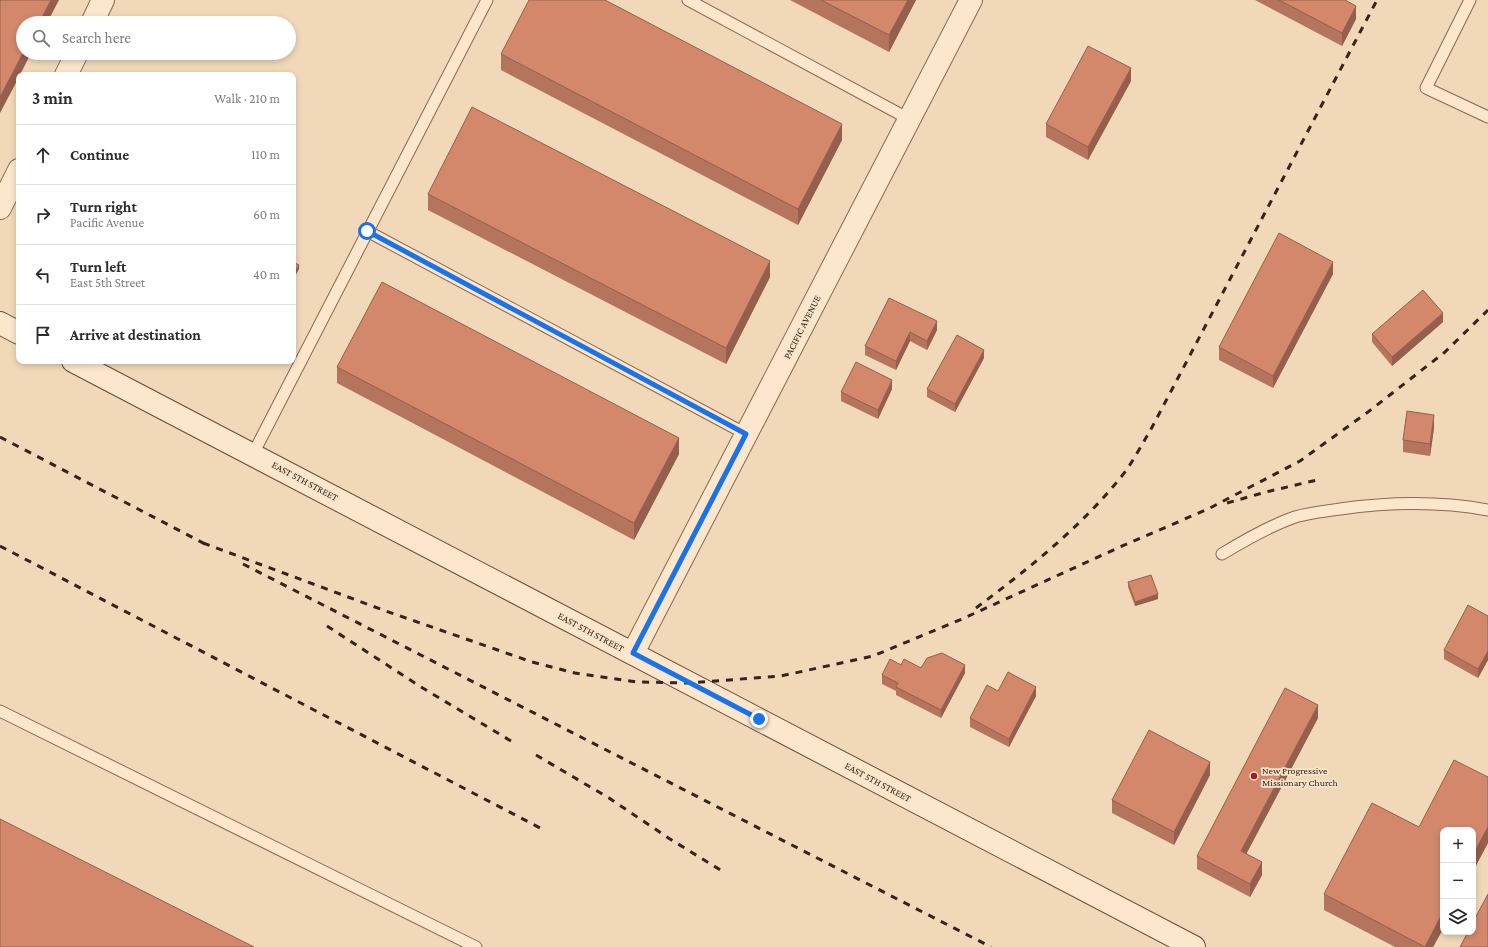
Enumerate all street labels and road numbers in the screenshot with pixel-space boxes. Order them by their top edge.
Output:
street label: PACIFIC AVENUE [781,293,823,361]
street label: EAST 5TH STREET [270,459,340,503]
street label: EAST 5TH STREET [556,610,626,654]
street label: EAST 5TH STREET [843,760,913,804]

